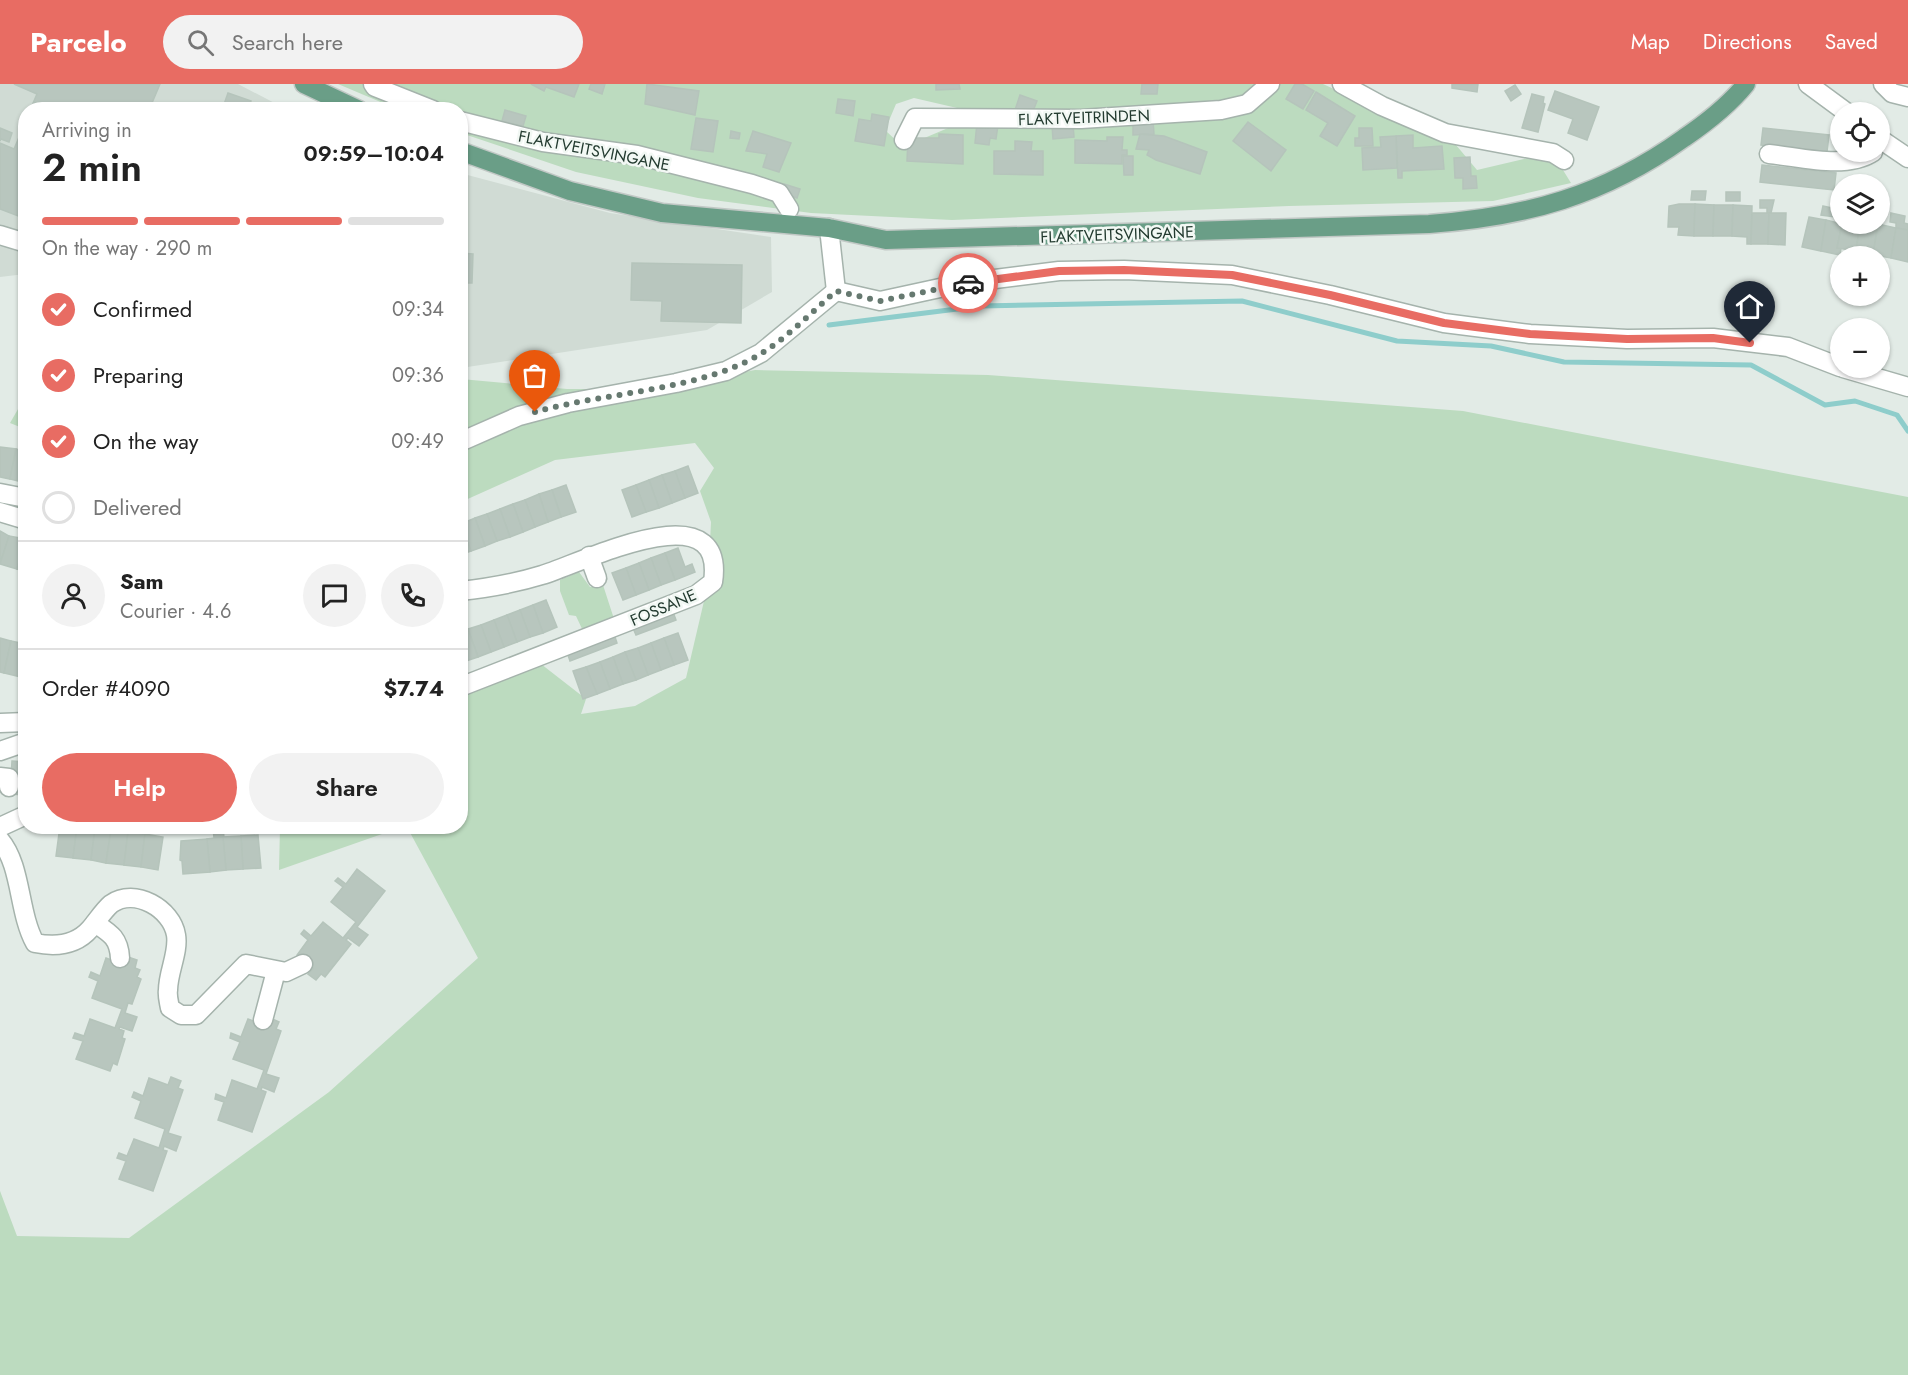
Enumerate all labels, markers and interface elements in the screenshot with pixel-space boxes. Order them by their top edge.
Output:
search box [163,15,583,69]
text: Parcelo [30,22,127,63]
icon: search [184,26,217,59]
text: Search here [232,26,343,58]
text: Map [1631,27,1670,57]
text: Directions [1703,27,1792,57]
text: Saved [1825,27,1878,57]
map controls [1830,102,1890,378]
button: locate [1830,102,1890,162]
street label: FLAKTVEITRINDEN [1018,104,1150,131]
text: Arriving in [42,116,132,145]
street label: FLAKTVEITSVINGANE [516,125,672,176]
text: 09:59–10:04 [304,137,444,169]
text: 2 min [42,139,142,196]
button: layers [1830,174,1890,234]
street label: FLAKTVEITSVINGANE [1040,220,1194,249]
text: On the way · 290 m [42,234,212,263]
button: + [1830,246,1890,306]
courier [938,253,998,313]
icon: car [952,267,985,300]
pin [1724,281,1775,343]
icon: home [1733,290,1766,323]
icon: check [42,293,75,326]
text: Confirmed [93,293,192,325]
text: 09:34 [392,295,444,324]
button: − [1830,318,1890,378]
pin [509,350,560,412]
icon: check [42,359,75,392]
text: Preparing [93,359,184,391]
icon: bag [518,359,551,392]
text: 09:36 [392,361,444,390]
icon: check [42,425,75,458]
text: On the way [93,425,198,457]
text: 09:49 [391,427,444,456]
text: Delivered [93,491,182,523]
button: person [42,564,105,627]
button: chat [303,564,366,627]
button: phone [381,564,444,627]
text: Sam [120,565,164,597]
street label: FOSSANE [627,583,700,632]
text: Courier · 4.6 [120,597,232,626]
text: Order #4090 [42,672,170,704]
text: $7.74 [384,672,444,704]
button: Help [42,753,237,822]
button: Share [249,753,444,822]

